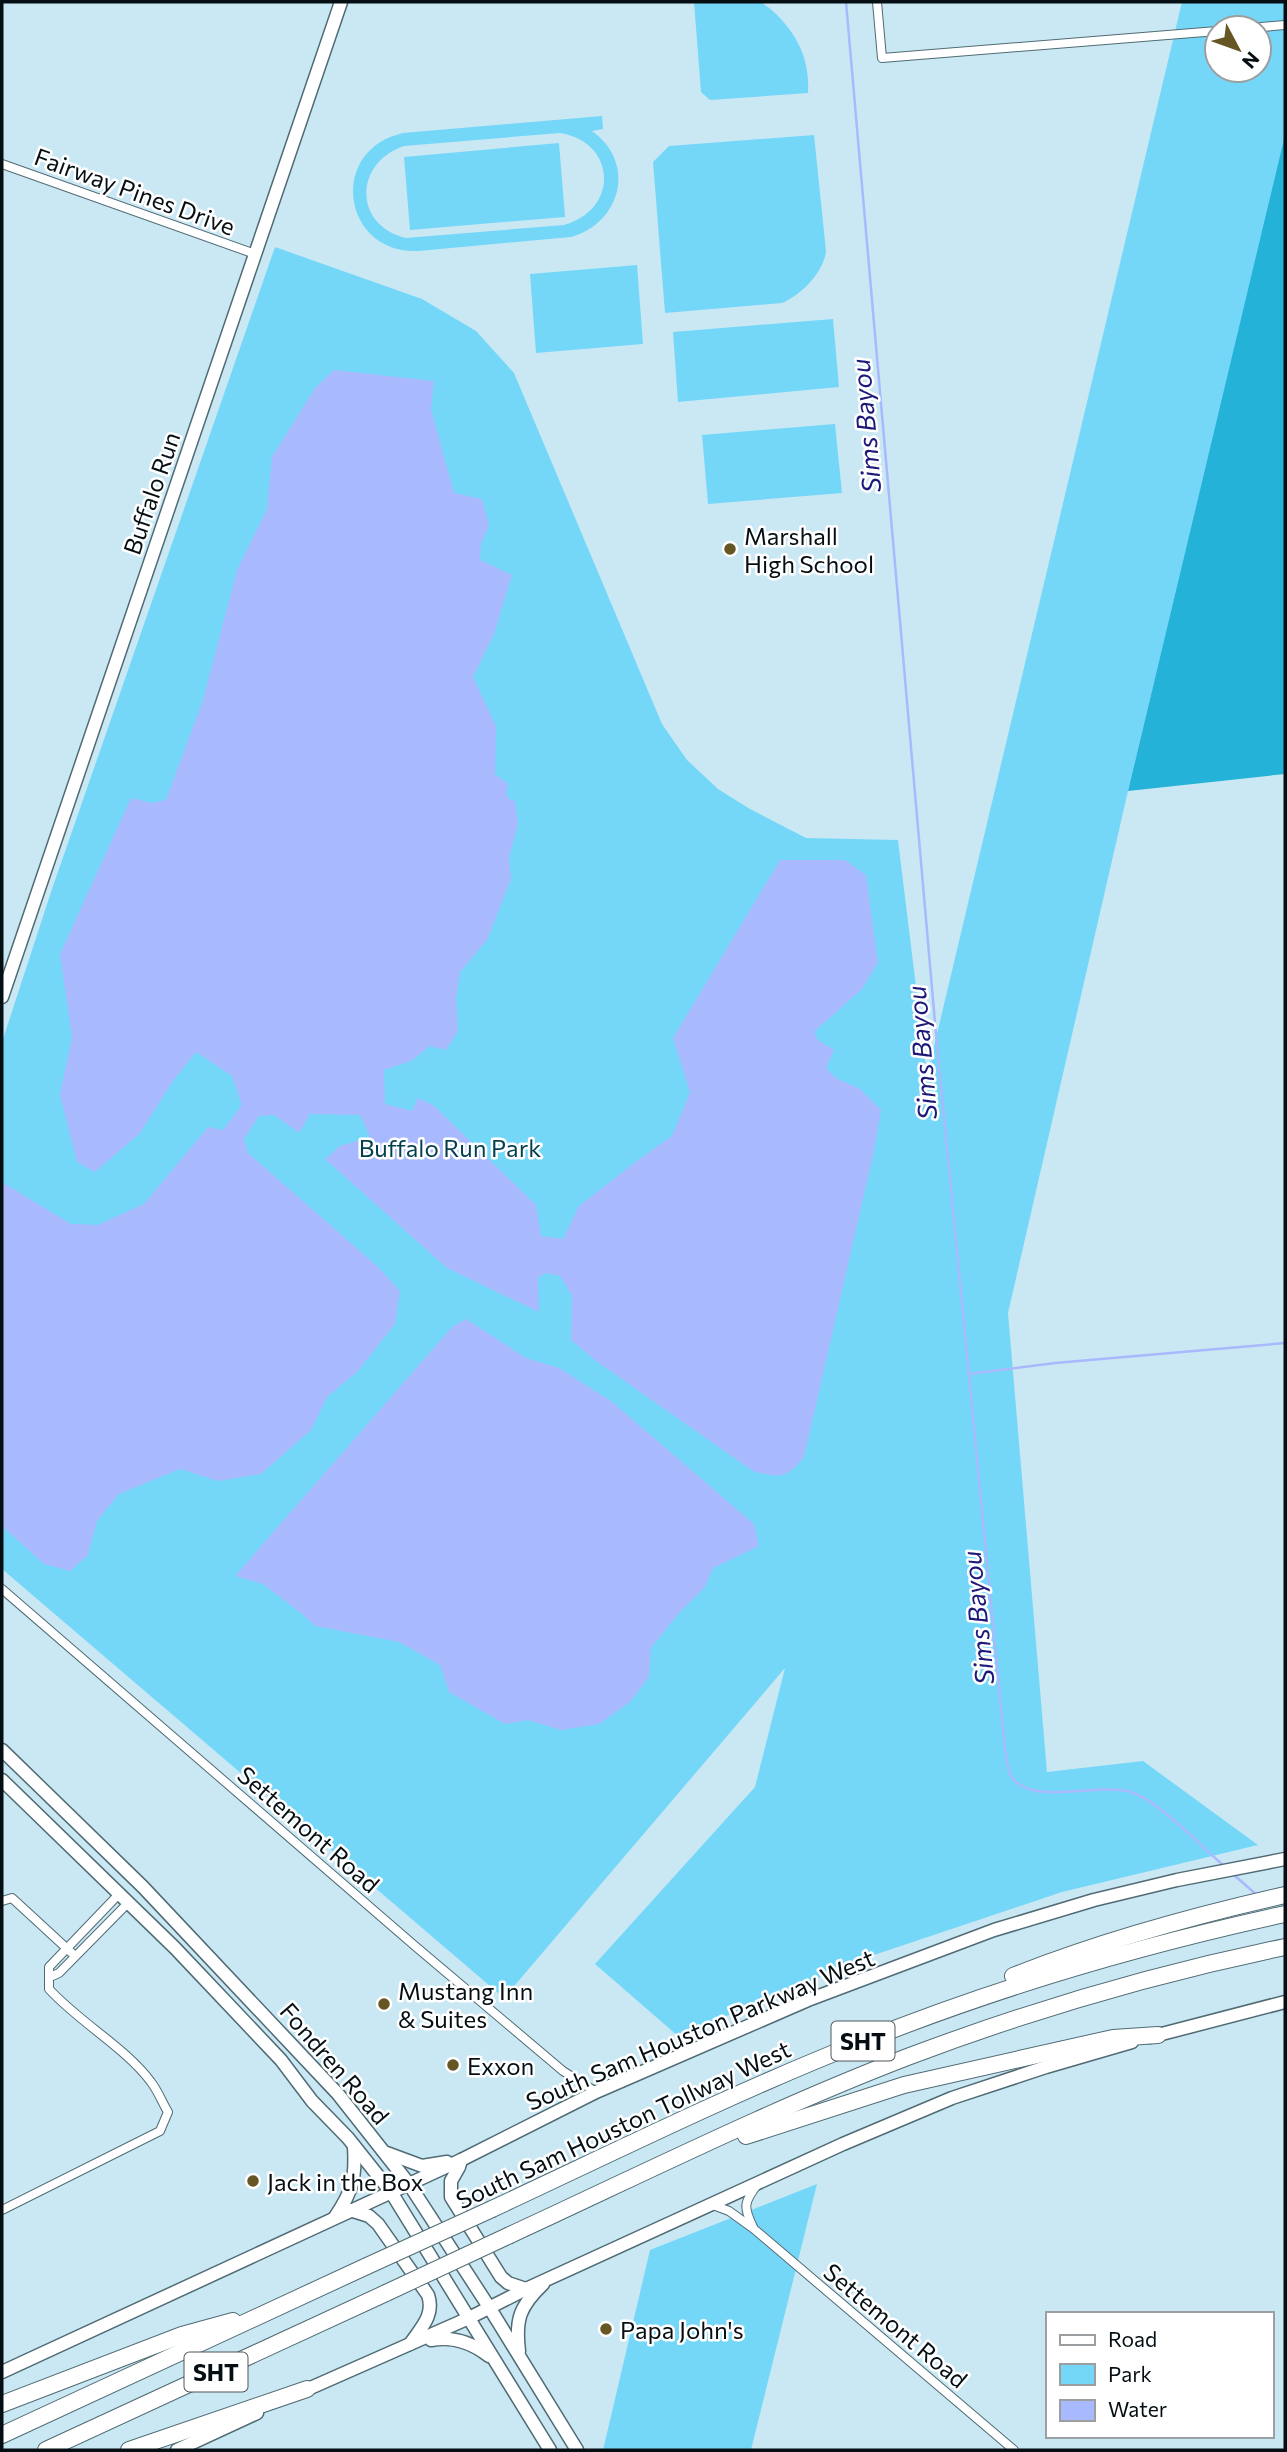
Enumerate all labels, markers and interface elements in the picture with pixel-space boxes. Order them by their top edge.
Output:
north arrow [1203,14,1273,84]
text: N [1238,48,1265,73]
street label: Fairway Pines Drive [31,141,239,241]
water label: Sims Bayou [844,358,886,494]
street label: Buffalo Run [116,428,186,558]
place label: Marshall High School [744,521,874,578]
marker: Marshall High School [722,541,738,557]
water label: Sims Bayou [900,985,942,1121]
park label: Buffalo Run Park [359,1133,541,1162]
water label: Sims Bayou [955,1549,999,1687]
street label: Settemont Road [232,1760,386,1898]
street label: South Sam Houston Parkway West [521,1942,879,2116]
place label: Mustang Inn & Suites [398,1976,533,2033]
street label: Fondren Road [274,1996,396,2130]
marker: Mustang Inn & Suites [376,1996,392,2012]
road number: SHT [832,2022,894,2060]
street label: South Sam Houston Tollway West [451,2034,795,2214]
place label: Exxon [467,2051,534,2080]
marker: Exxon [445,2057,461,2073]
place label: Jack in the Box [267,2167,424,2196]
marker: Jack in the Box [245,2173,261,2189]
street label: Settemont Road [818,2257,974,2393]
legend [1046,2312,1273,2438]
place label: Papa John's [620,2315,744,2344]
marker: Papa John's [598,2321,614,2337]
text: Road [1108,2326,1157,2351]
road number: SHT [184,2352,248,2392]
text: Park [1108,2361,1152,2386]
text: Water [1108,2396,1167,2421]

